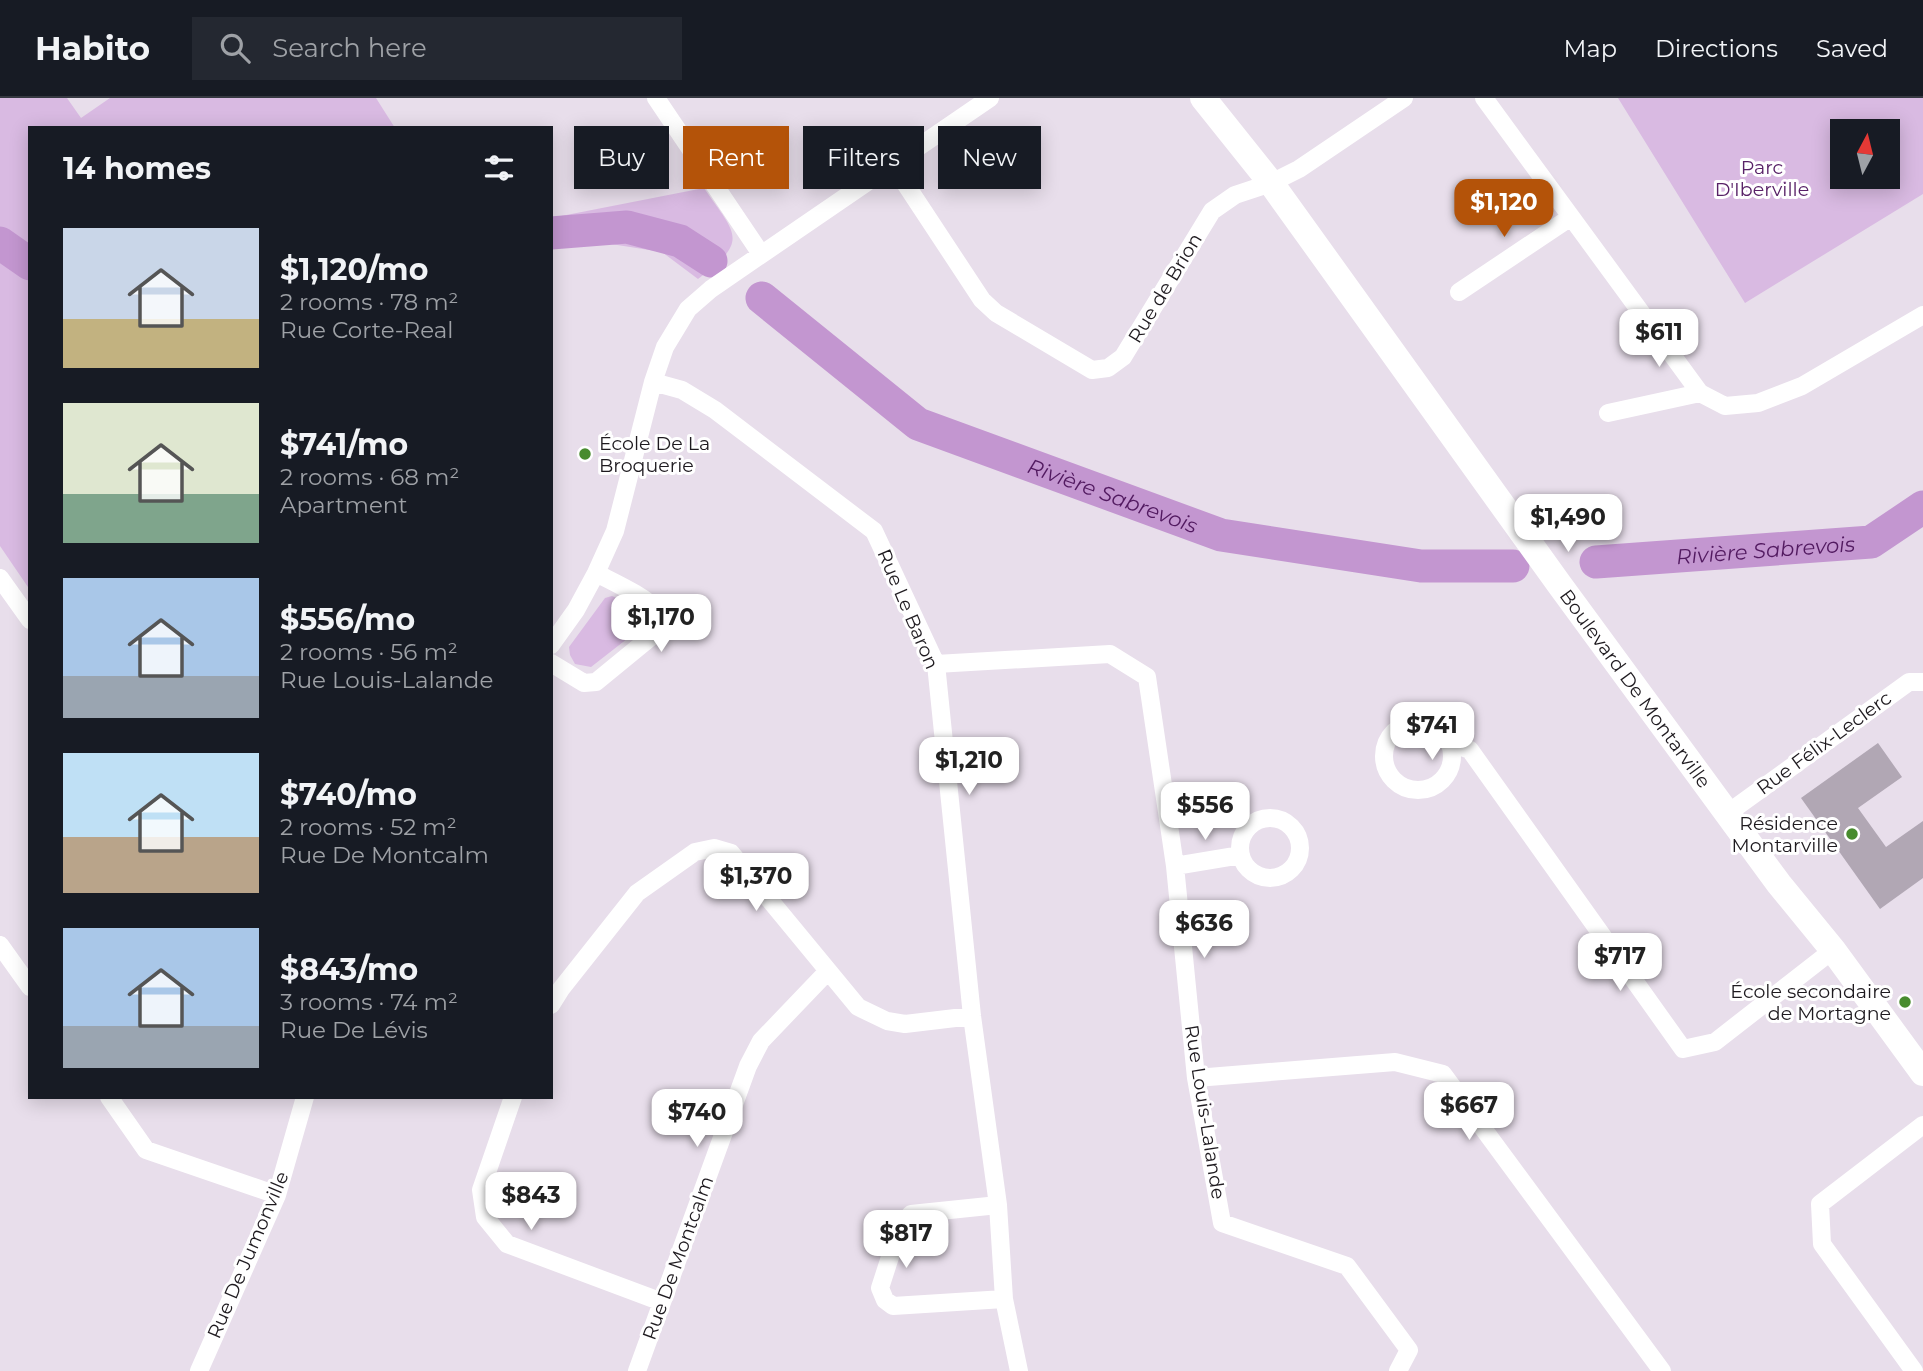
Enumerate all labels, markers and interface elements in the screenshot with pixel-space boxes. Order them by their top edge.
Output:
search box [192,17,682,80]
text: Habito [35,28,150,68]
icon: search [216,29,254,67]
text: Search here [272,32,427,64]
text: Map [1564,34,1617,63]
text: Directions [1655,34,1778,63]
text: Saved [1816,34,1888,63]
north arrow [1830,119,1900,189]
map controls [1830,119,1900,189]
chip: Buy [574,126,669,189]
chip: Rent [683,126,789,189]
chip: Filters [803,126,924,189]
chip: New [938,126,1041,189]
icon: filters [480,149,518,187]
text: 14 homes [63,150,211,187]
park label: Parc D'Iberville [1715,156,1809,201]
pin: $1,120 [1447,180,1561,239]
text: $1,120 [1470,188,1538,216]
street label: Rue de Brion [1123,229,1207,347]
text: $1,120/mo [280,251,428,288]
icon: home [119,256,203,340]
text: 2 rooms · 78 m² [280,288,458,316]
pin: $611 [1618,310,1700,369]
text: Rue Corte-Real [280,316,454,344]
text: $611 [1635,318,1683,346]
text: $741/mo [280,426,408,463]
icon: home [119,431,203,515]
place label: École De La Broquerie [599,432,710,477]
marker: École De La Broquerie [577,446,593,462]
water label: Rivière Sabrevois [1024,453,1201,538]
text: 2 rooms · 68 m² [280,463,459,491]
text: Apartment [280,491,408,519]
pin: $1,490 [1511,494,1625,554]
text: $1,490 [1530,503,1606,531]
water label: Rivière Sabrevois [1675,531,1856,569]
street label: Rue Le Baron [872,546,944,672]
street label: Boulevard De Montarville [1555,585,1716,792]
pin: $1,170 [604,594,718,654]
text: $556/mo [280,601,415,638]
text: $1,170 [627,603,695,631]
icon: home [119,606,203,690]
text: 2 rooms · 56 m² [280,638,458,666]
text: Rue Louis-Lalande [280,666,493,694]
street label: Rue Félix-Leclerc [1752,686,1896,800]
pin: $741 [1391,702,1473,762]
text: $741 [1406,711,1458,739]
pin: $1,210 [912,738,1026,797]
text: $1,210 [935,746,1003,774]
text: $740/mo [280,776,417,813]
icon: home [119,781,203,865]
pin: $556 [1164,782,1246,842]
text: $556 [1177,791,1233,819]
place label: Résidence Montarville [1732,812,1838,857]
text: 2 rooms · 52 m² [280,813,457,841]
marker: Résidence Montarville [1844,826,1860,842]
text: Rue De Montcalm [280,841,489,869]
pin: $1,370 [699,854,813,913]
text: $1,370 [720,862,792,890]
pin: $636 [1163,900,1245,960]
text: $636 [1175,909,1233,937]
pin: $717 [1579,934,1661,993]
text: $717 [1594,942,1646,970]
text: $843/mo [280,951,418,988]
icon: home [119,956,203,1040]
place label: École secondaire de Mortagne [1730,980,1891,1025]
text: 3 rooms · 74 m² [280,988,458,1016]
marker: École secondaire de Mortagne [1897,994,1913,1010]
text: Rue De Lévis [280,1016,428,1044]
street label: Rue Louis-Lalande [1180,1023,1230,1201]
pin: $667 [1428,1082,1510,1142]
pin: $740 [656,1090,738,1149]
text: $667 [1440,1091,1498,1119]
text: $740 [668,1098,726,1126]
street label: Rue De Jumonville [202,1168,294,1342]
pin: $843 [490,1172,572,1232]
street label: Rue De Montcalm [638,1173,718,1343]
text: $843 [501,1181,561,1209]
pin: $817 [865,1210,947,1270]
text: $817 [879,1219,933,1247]

